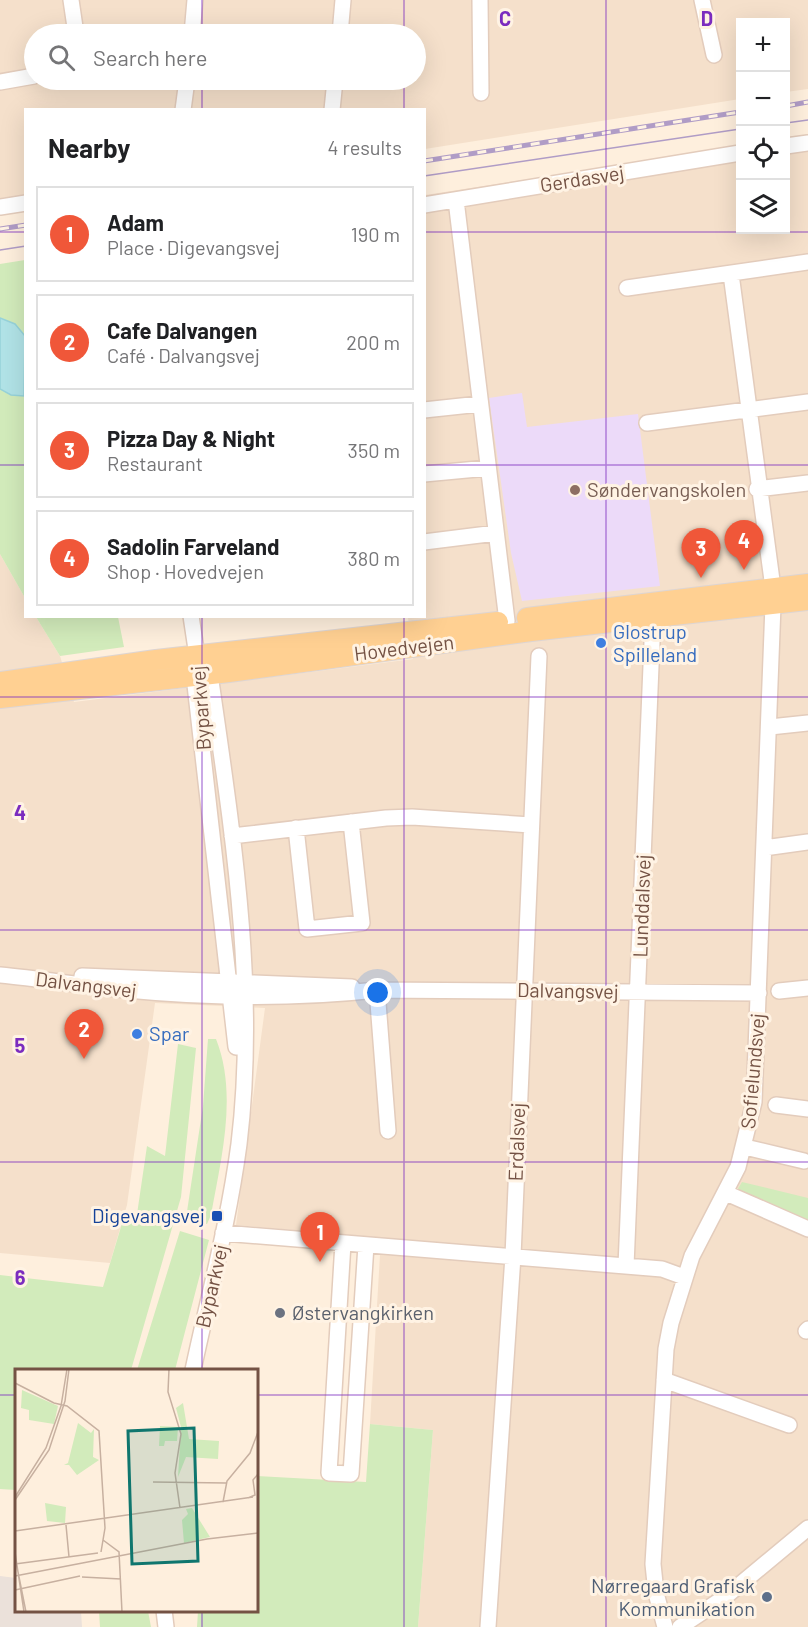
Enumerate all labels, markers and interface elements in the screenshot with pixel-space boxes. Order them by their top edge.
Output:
text: C [499,6,511,30]
text: D [701,6,713,30]
map controls [736,18,790,234]
button: + [736,18,790,72]
search box [24,24,426,90]
icon: search [45,41,78,74]
text: Search here [93,44,207,70]
button: − [736,72,790,126]
button: locate [736,126,790,180]
text: Nearby [48,132,130,163]
text: 4 results [327,135,402,159]
street label: Gerdasvej [538,160,626,197]
button: layers [736,180,790,234]
text: Adam [107,209,164,235]
text: 1 [66,222,73,246]
text: 190 m [351,222,400,246]
text: Place · Digevangsvej [107,235,280,259]
text: Cafe Dalvangen [107,317,257,343]
text: 2 [64,330,75,354]
text: 200 m [346,330,400,354]
text: Café · Dalvangsvej [107,343,260,367]
text: Pizza Day & Night [107,425,275,451]
text: 3 [64,438,75,462]
text: 350 m [348,438,400,462]
text: Restaurant [107,451,203,475]
place label: Søndervangskolen [587,477,746,501]
marker: Søndervangskolen [568,483,582,497]
pin: 4 [724,520,764,570]
pin: 3 [682,528,720,578]
text: Sadolin Farveland [107,533,279,559]
text: 4 [63,546,76,570]
text: 380 m [347,546,400,570]
text: Shop · Hovedvejen [107,559,264,583]
place label: Glostrup Spilleland [613,619,697,666]
street label: Hovedvejen [353,629,455,665]
marker: Glostrup Spilleland [594,636,608,650]
street label: Byparkvej [185,665,215,751]
text: 4 [14,800,26,824]
street label: Lunddalsvej [627,854,655,958]
street label: Dalvangsvej [34,966,138,1002]
street label: Dalvangsvej [517,977,619,1003]
your location [363,978,392,1007]
pin: 2 [64,1010,104,1059]
street label: Sofielundsvej [735,1012,769,1130]
place label: Spar [149,1021,189,1045]
marker: Spar [130,1027,144,1041]
text: 5 [15,1033,26,1057]
street label: Erdalsvej [503,1102,529,1182]
place label: Digevangsvej [92,1203,205,1227]
marker: Digevangsvej [210,1209,224,1223]
pin: 1 [300,1212,340,1262]
street label: Byparkvej [190,1242,232,1330]
text: 6 [15,1265,26,1289]
place label: Østervangkirken [292,1300,434,1324]
marker: Østervangkirken [273,1306,287,1320]
inset map [15,1369,258,1612]
place label: Nørregaard Grafisk Kommunikation [591,1573,755,1620]
marker: Nørregaard Grafisk Kommunikation [760,1590,774,1604]

